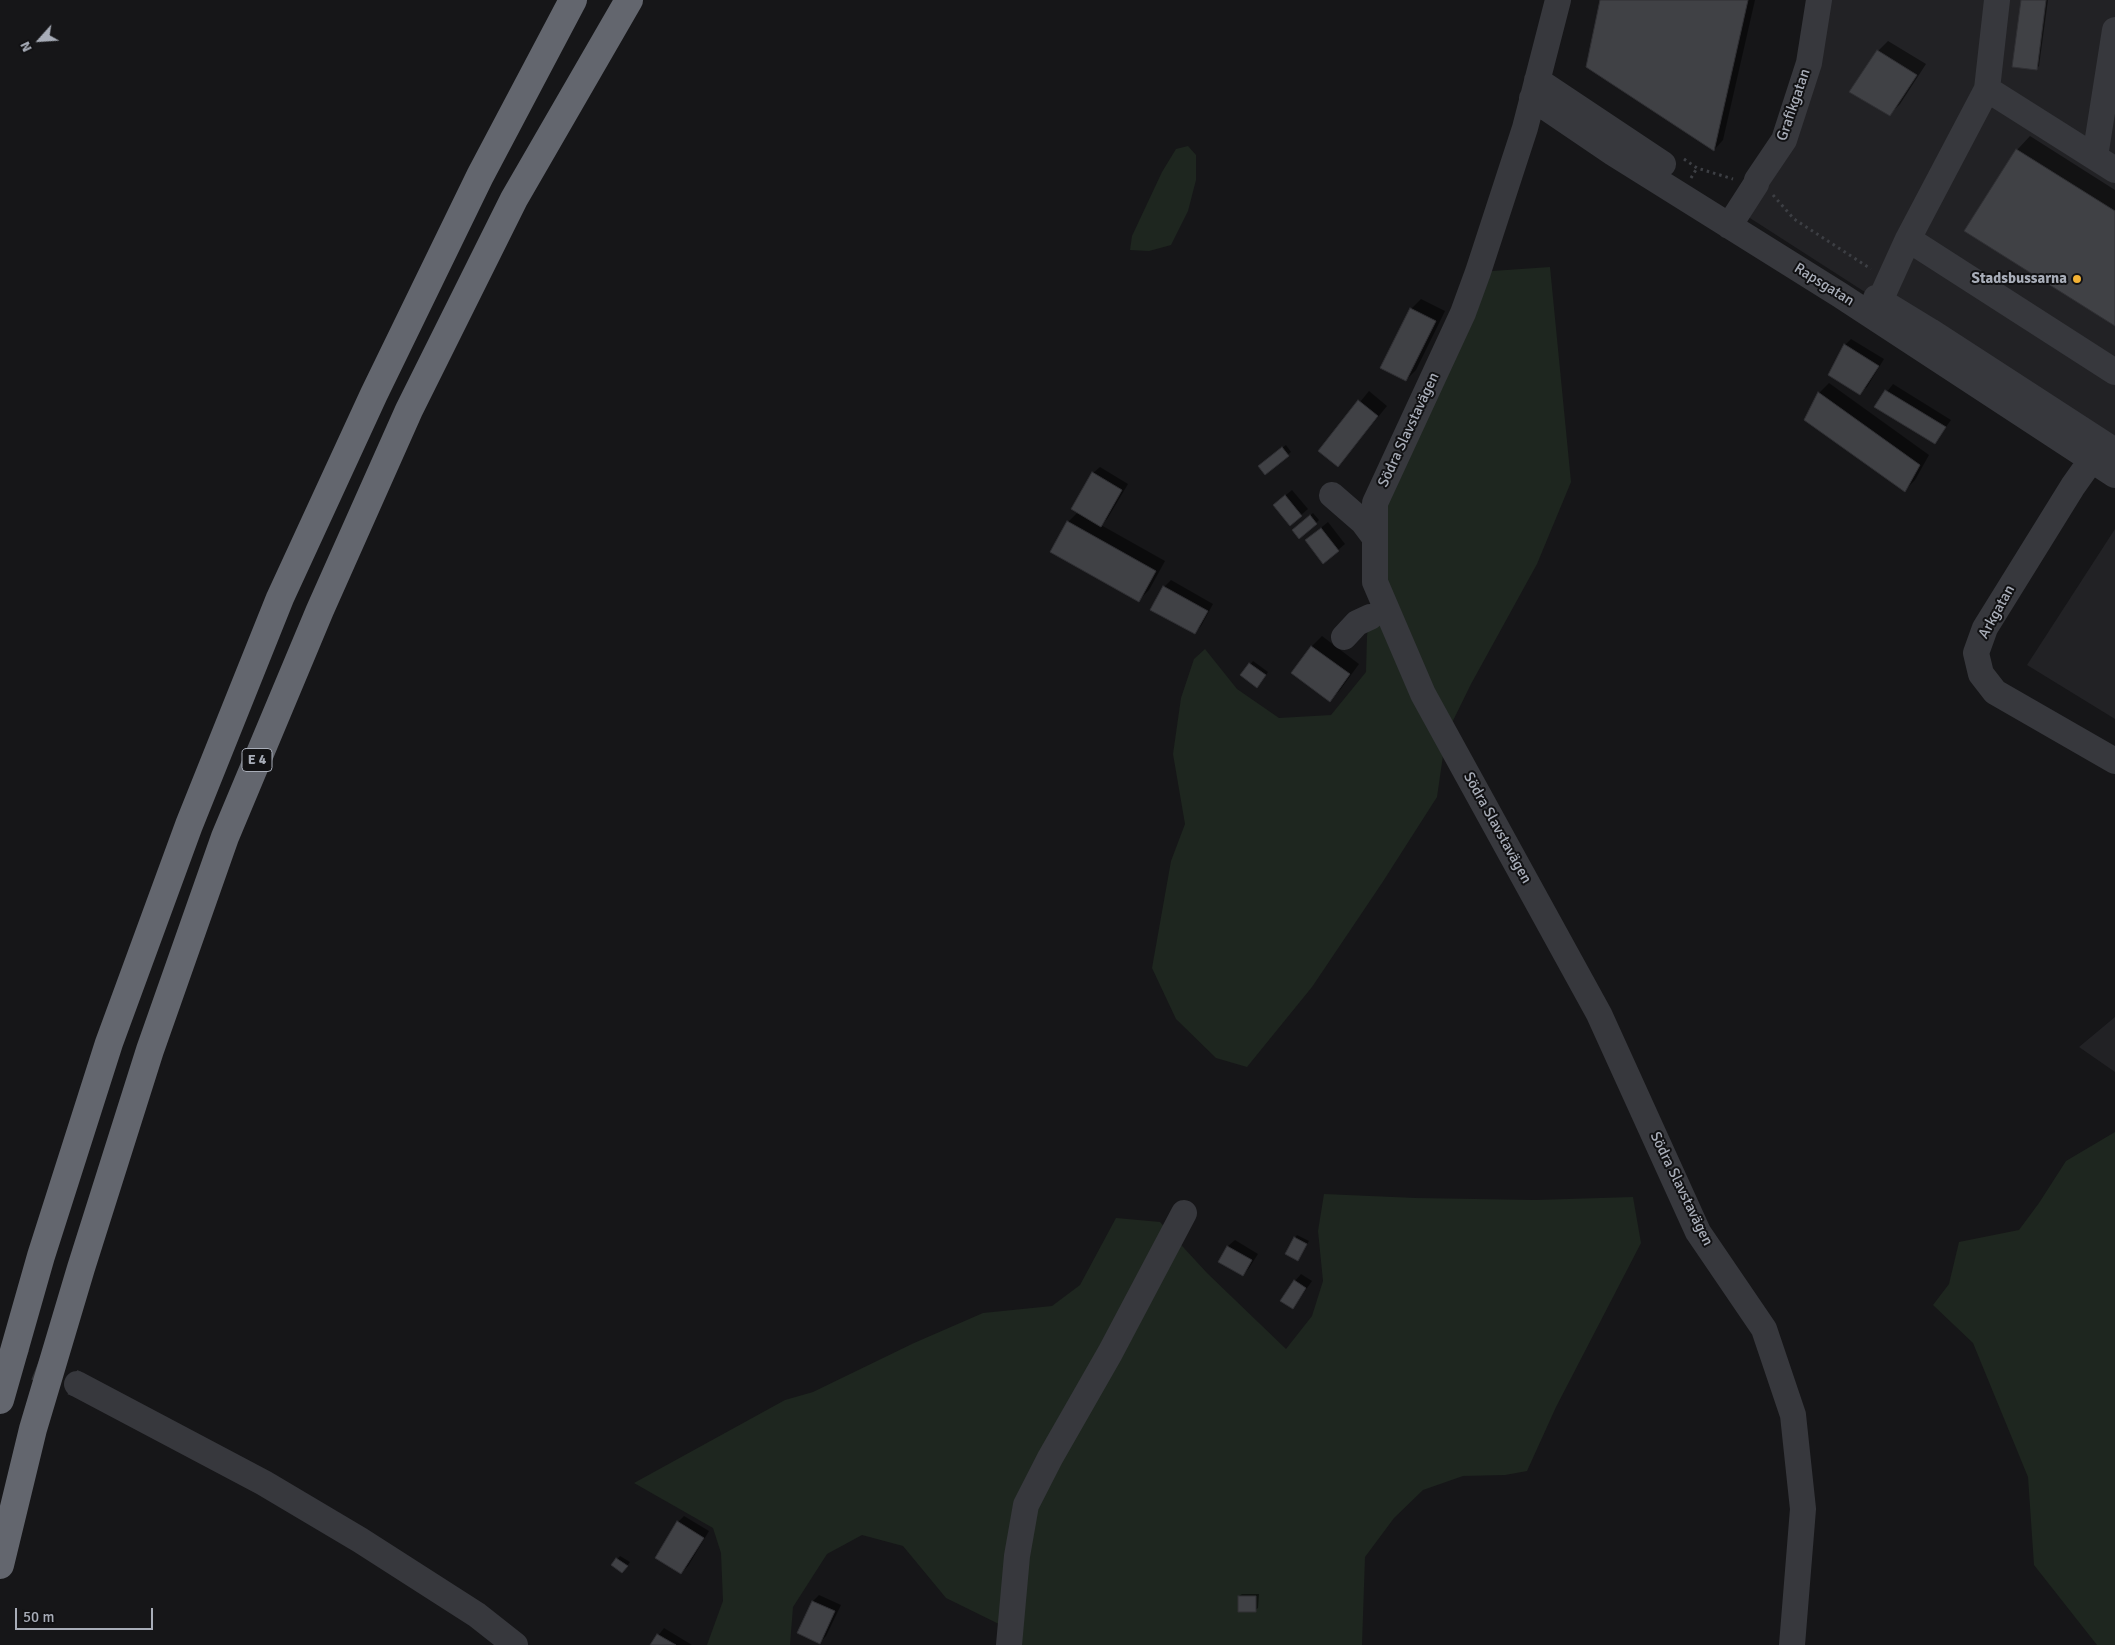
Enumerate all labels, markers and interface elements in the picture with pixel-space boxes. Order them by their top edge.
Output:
north arrow [15,15,65,65]
text: N [16,39,36,55]
street label: Grafikgatan [1773,67,1815,143]
street label: Rapsgatan [1791,260,1857,310]
place label: Stadsbussarna [1972,270,2067,288]
marker: Stadsbussarna [2071,273,2083,285]
street label: Södra Slavstavägen [1375,370,1443,490]
street label: Arkgatan [1975,582,2019,642]
road number: E 4 [242,748,272,772]
street label: Södra Slavstavägen [1459,769,1535,887]
street label: Södra Slavstavägen [1646,1129,1716,1249]
scale bar [18,1598,155,1630]
text: 50 m [23,1608,54,1626]

